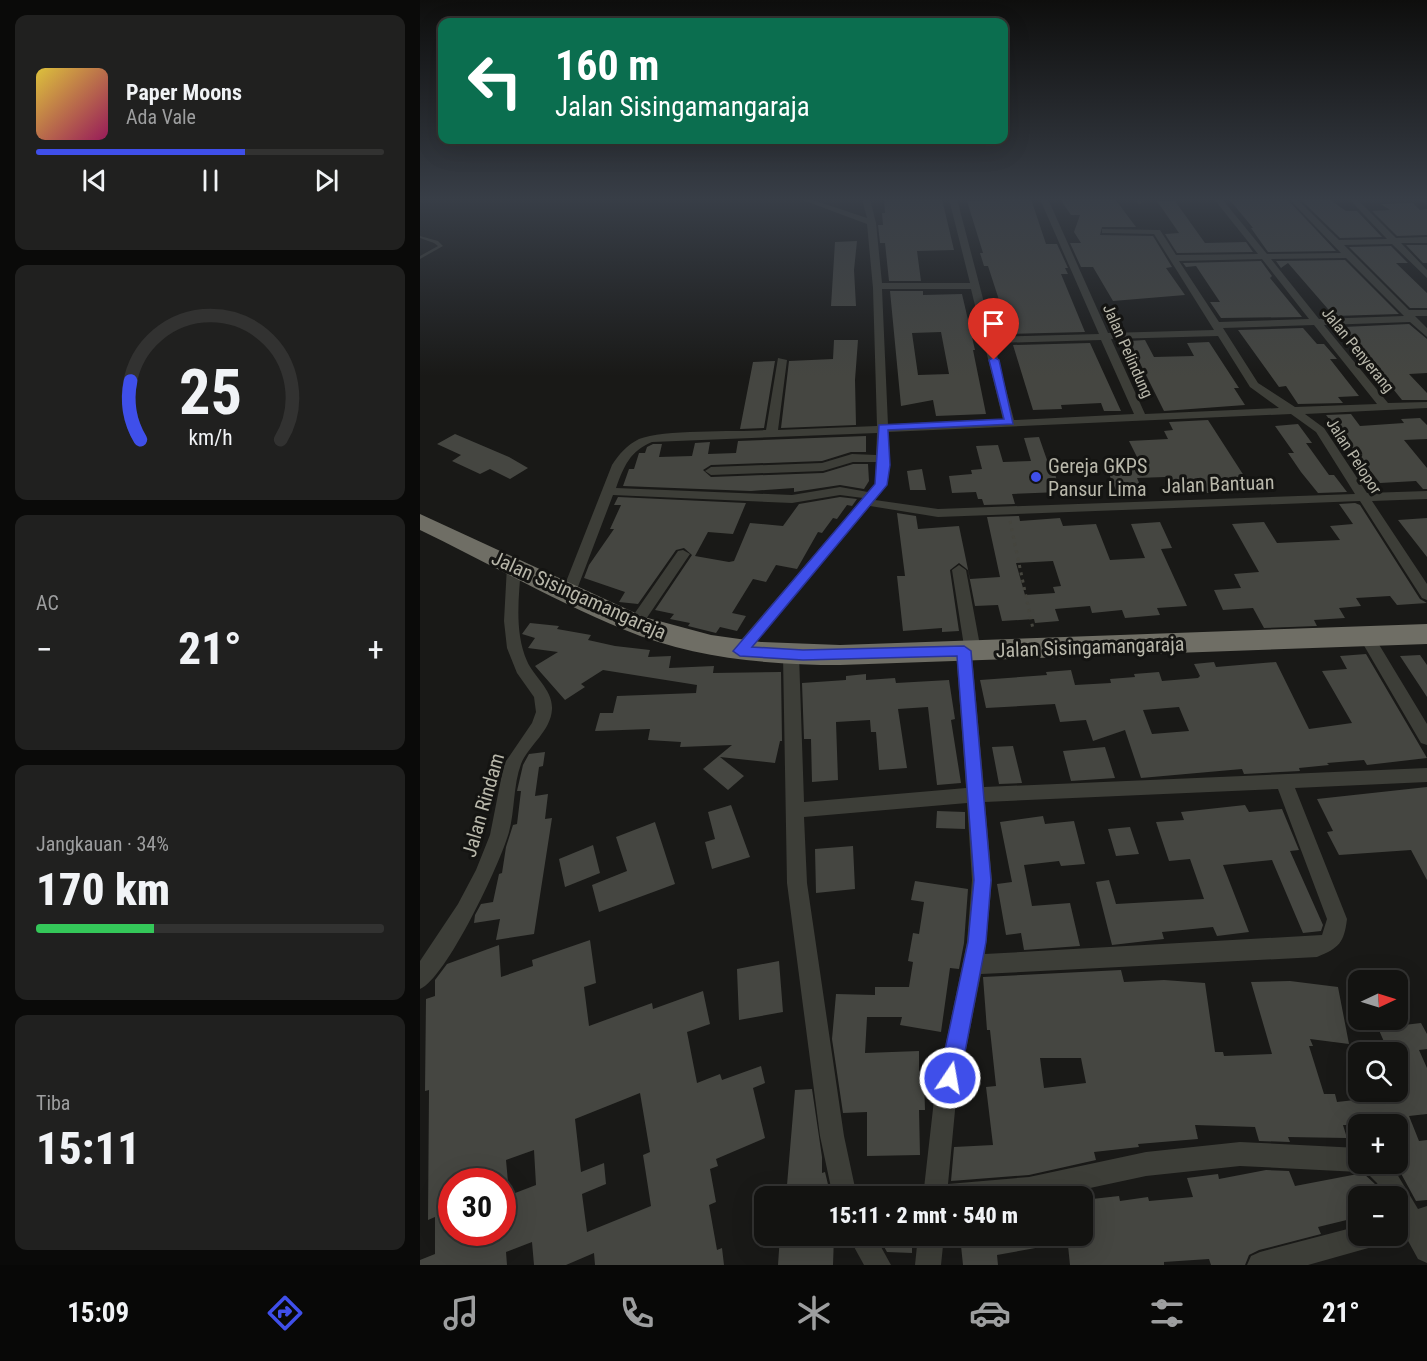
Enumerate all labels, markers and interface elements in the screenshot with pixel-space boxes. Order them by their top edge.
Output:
text: 160 m [555,41,660,90]
icon: left [456,42,534,120]
text: Paper Moons [126,80,242,105]
text: Jalan Sisingamangaraja [555,91,810,123]
text: Ada Vale [126,105,196,129]
icon: previous [78,164,111,197]
icon: pause [194,164,227,197]
icon: next [310,164,343,197]
pin [968,298,1019,360]
street label: Jalan Pelindung [1099,301,1157,401]
street label: Jalan Penyerang [1318,304,1398,396]
icon: arrive [977,307,1010,340]
text: 25 [178,356,242,429]
street label: Jalan Pelopor [1322,414,1386,498]
text: km/h [188,425,232,450]
place label: Gereja GKPS Pansur Lima [1048,454,1147,501]
marker: Gereja GKPS Pansur Lima [1029,470,1043,484]
street label: Jalan Bantuan [1161,470,1275,498]
street label: Jalan Sisingamangaraja [488,546,670,644]
text: AC [36,591,59,615]
text: 21° [178,622,242,675]
text: − [36,630,53,669]
text: + [368,630,384,669]
street label: Jalan Sisingamangaraja [995,632,1185,662]
street label: Jalan Rindam [457,750,509,860]
text: Jangkauan · 34% [36,832,169,856]
text: 170 km [36,863,170,916]
north arrow [1348,970,1408,1030]
map controls [1348,970,1408,1246]
button: search [1348,1042,1408,1102]
position arrow [918,1046,982,1110]
text: Tiba [36,1091,70,1115]
button: + [1348,1114,1408,1174]
text: 15:11 [36,1122,140,1175]
speed limit sign: 30 [438,1168,516,1246]
button: − [1348,1186,1408,1246]
text: 15:11 · 2 mnt · 540 m [829,1203,1018,1228]
icon: directions [264,1292,306,1334]
icon: music [440,1292,482,1334]
icon: phone [616,1292,658,1334]
icon: climate [793,1292,835,1334]
icon: car [969,1292,1011,1334]
icon: filters [1146,1292,1188,1334]
text: 15:09 [67,1297,129,1329]
text: 21° [1322,1297,1360,1329]

